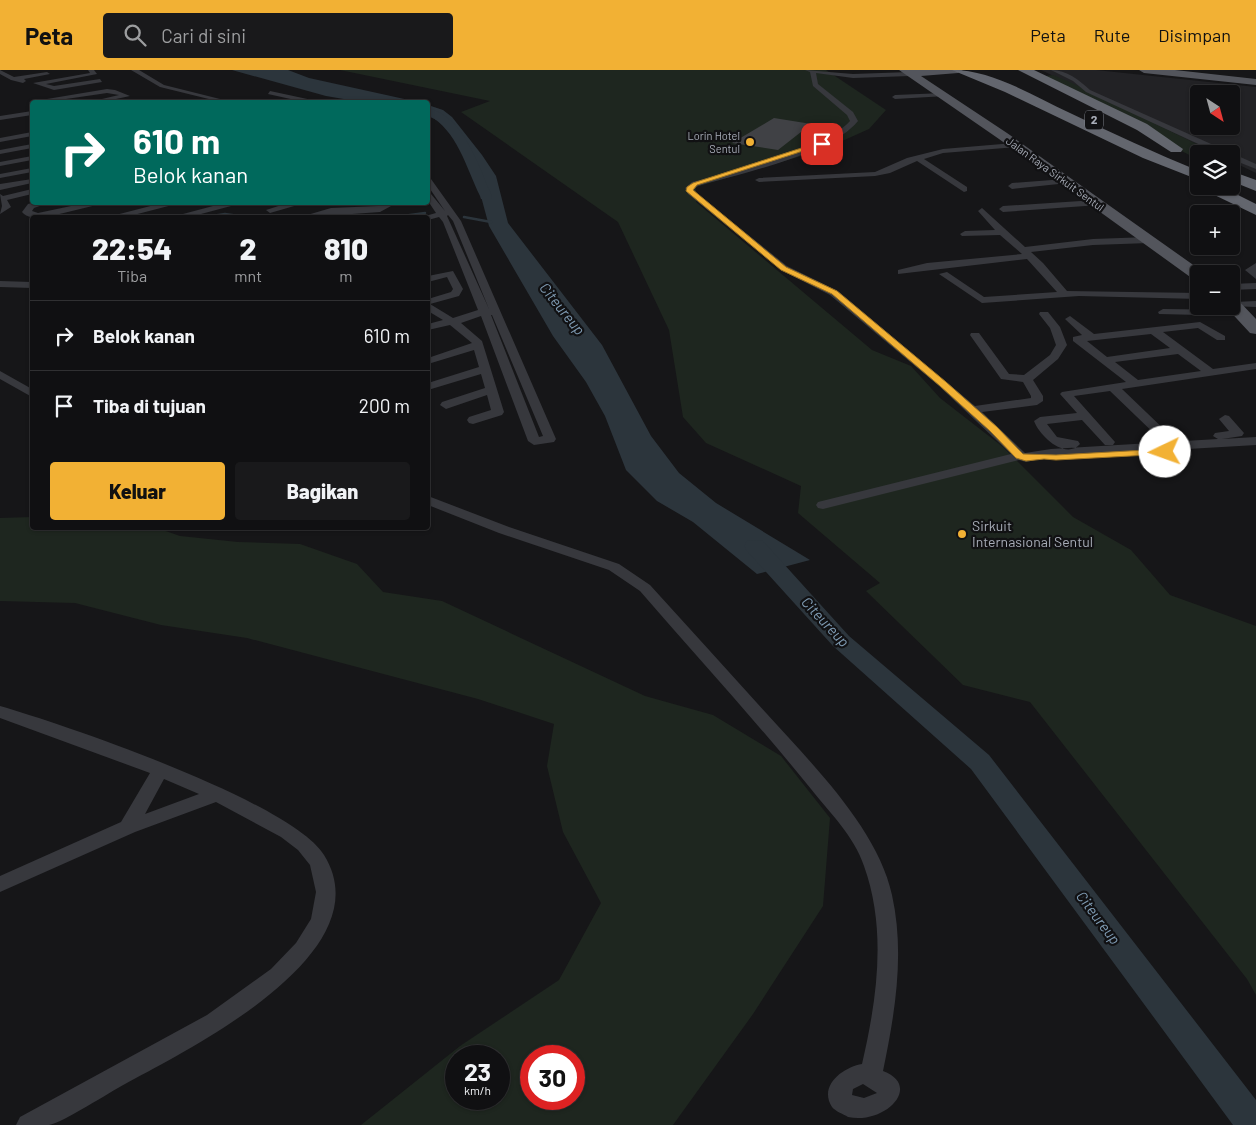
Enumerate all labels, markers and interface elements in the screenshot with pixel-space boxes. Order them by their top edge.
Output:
search box [103,13,453,58]
text: Peta [25,21,73,50]
icon: search [121,21,149,49]
text: Cari di sini [161,24,246,47]
text: Peta [1030,24,1066,46]
text: Rute [1094,24,1130,46]
text: Disimpan [1158,24,1231,46]
north arrow [1190,85,1240,135]
map controls [1190,85,1240,315]
road number: 2 [1085,110,1103,130]
text: 610 m [133,119,220,161]
icon: right [50,120,115,185]
pin [801,123,843,165]
place label: Lorin Hotel Sentul [687,129,740,155]
icon: arrive [808,130,836,158]
street label: Jalan Raya Sirkuit Sentul [1004,134,1107,213]
marker: Lorin Hotel Sentul [744,136,756,148]
button: layers [1190,145,1240,195]
text: Belok kanan [133,161,248,187]
button: + [1190,205,1240,255]
text: 22:54 [92,230,172,266]
text: 2 [240,230,257,266]
text: 810 [324,230,368,266]
button: − [1190,265,1240,315]
text: Tiba [117,266,147,285]
text: mnt [234,266,262,285]
text: m [339,266,353,285]
water label: Citeureup [536,279,589,338]
icon: right [50,322,78,350]
text: Belok kanan [93,324,195,347]
text: 610 m [364,324,410,347]
icon: arrive [50,392,78,420]
text: Tiba di tujuan [93,394,206,417]
text: 200 m [359,394,410,417]
position arrow [1138,425,1190,477]
button: Keluar [50,462,225,520]
button: Bagikan [235,462,410,520]
place label: Sirkuit Internasional Sentul [972,517,1093,550]
marker: Sirkuit Internasional Sentul [956,528,968,540]
water label: Citeureup [798,593,853,650]
water label: Citeureup [1073,887,1125,948]
speed limit sign: 30 [520,1045,585,1110]
text: 23 [464,1056,491,1086]
text: km/h [464,1083,491,1097]

